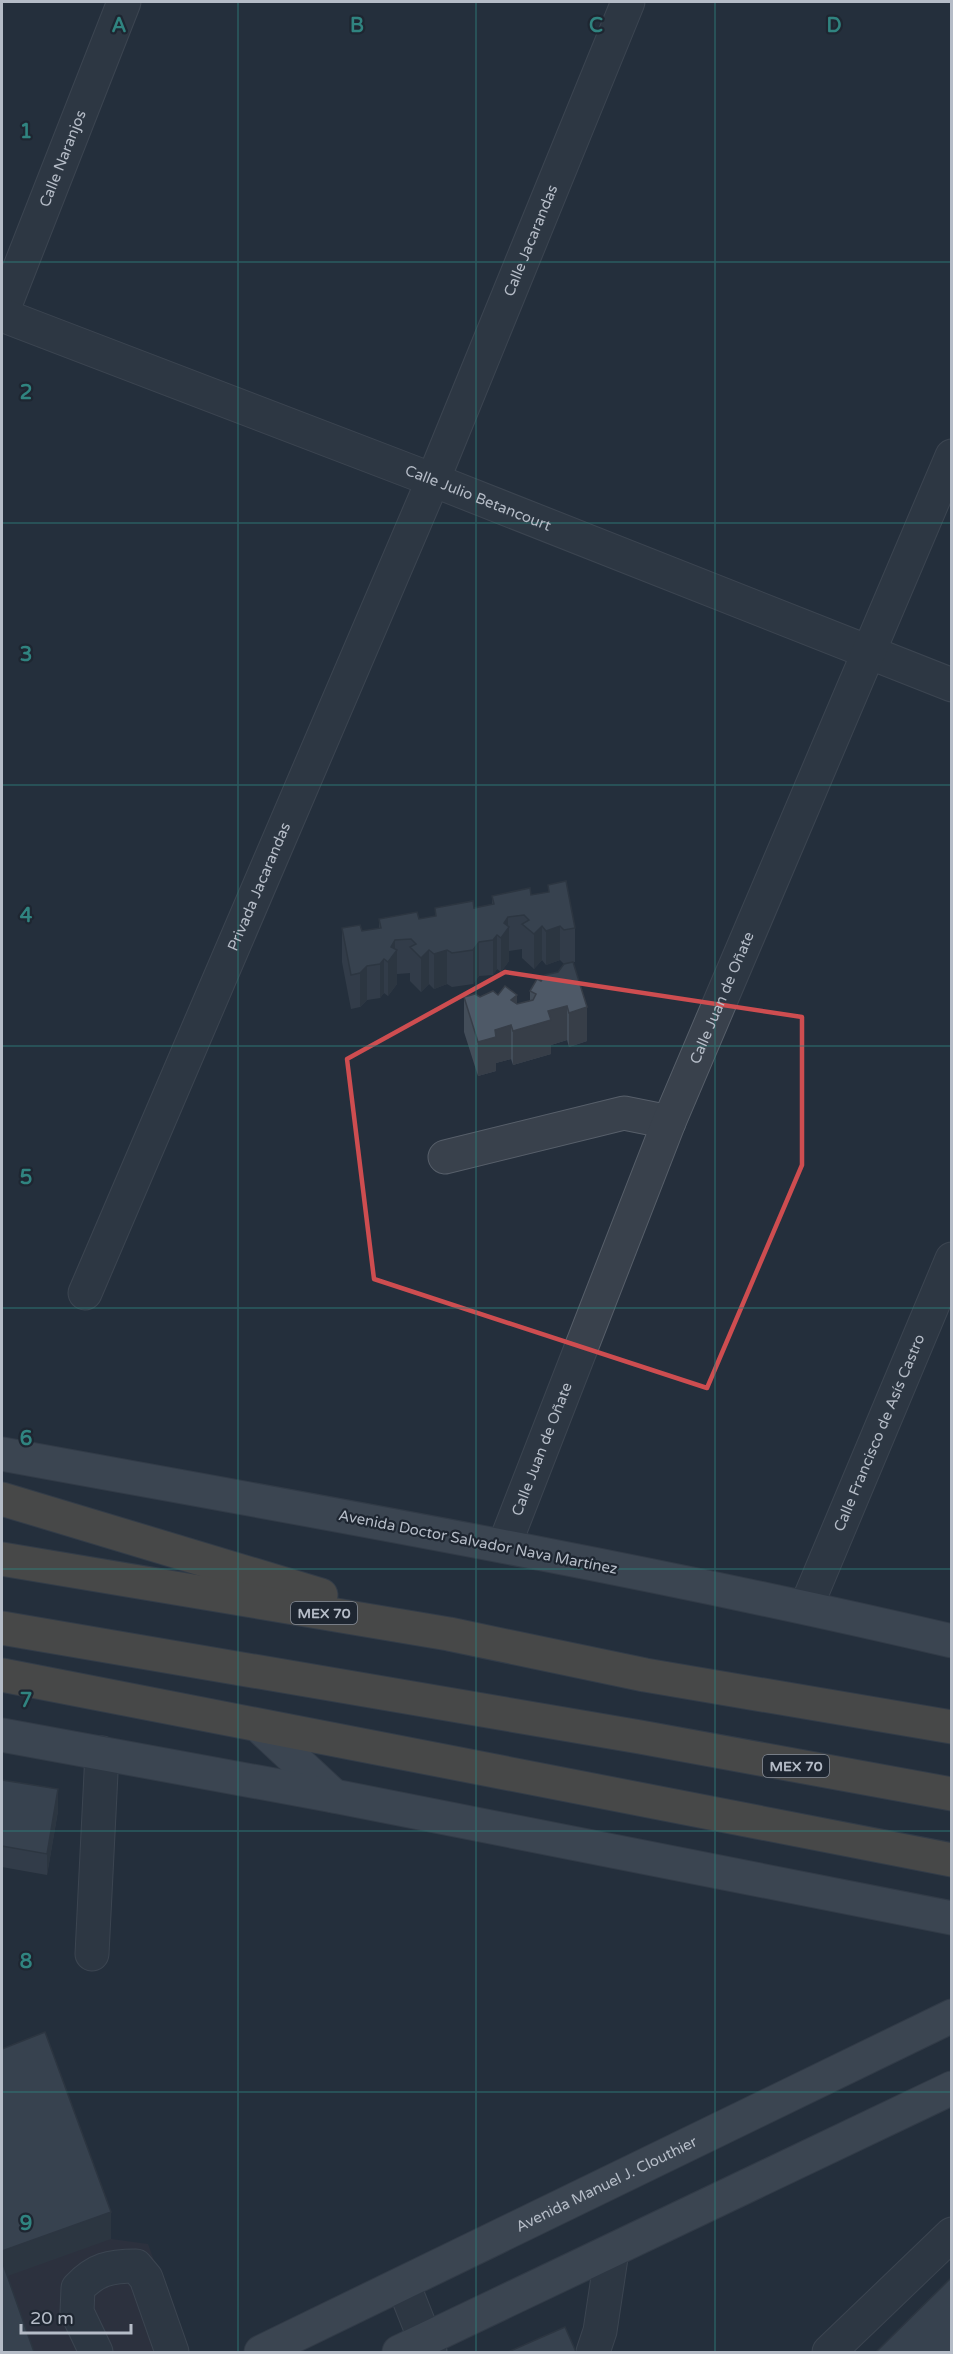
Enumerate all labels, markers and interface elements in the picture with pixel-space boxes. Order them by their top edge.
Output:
text: A [112,14,127,38]
text: B [350,14,364,38]
text: C [589,14,603,38]
text: D [826,14,842,38]
street label: Calle Naranjos [35,107,90,210]
text: 1 [20,120,32,144]
street label: Calle Jacarandas [500,182,562,299]
text: 2 [20,381,32,405]
street label: Calle Julio Betancourt [403,461,554,535]
text: 3 [20,643,32,667]
street label: Privada Jacarandas [224,820,294,954]
text: 4 [20,904,33,928]
street label: Calle Juan de Oñate [686,929,758,1067]
text: 5 [20,1166,32,1190]
street label: Calle Francisco de Asís Castro [830,1331,928,1534]
street label: Calle Juan de Oñate [508,1380,576,1518]
text: 6 [20,1427,32,1451]
street label: Avenida Doctor Salvador Nava Martínez [337,1506,619,1578]
road number: MEX 70 [291,1602,357,1624]
text: 7 [20,1689,32,1713]
road number: MEX 70 [763,1755,829,1777]
text: 8 [20,1950,32,1974]
street label: Avenida Manuel J. Clouthier [513,2132,700,2236]
text: 9 [20,2212,32,2236]
scale bar [21,2297,130,2335]
text: 20 m [30,2307,74,2329]

